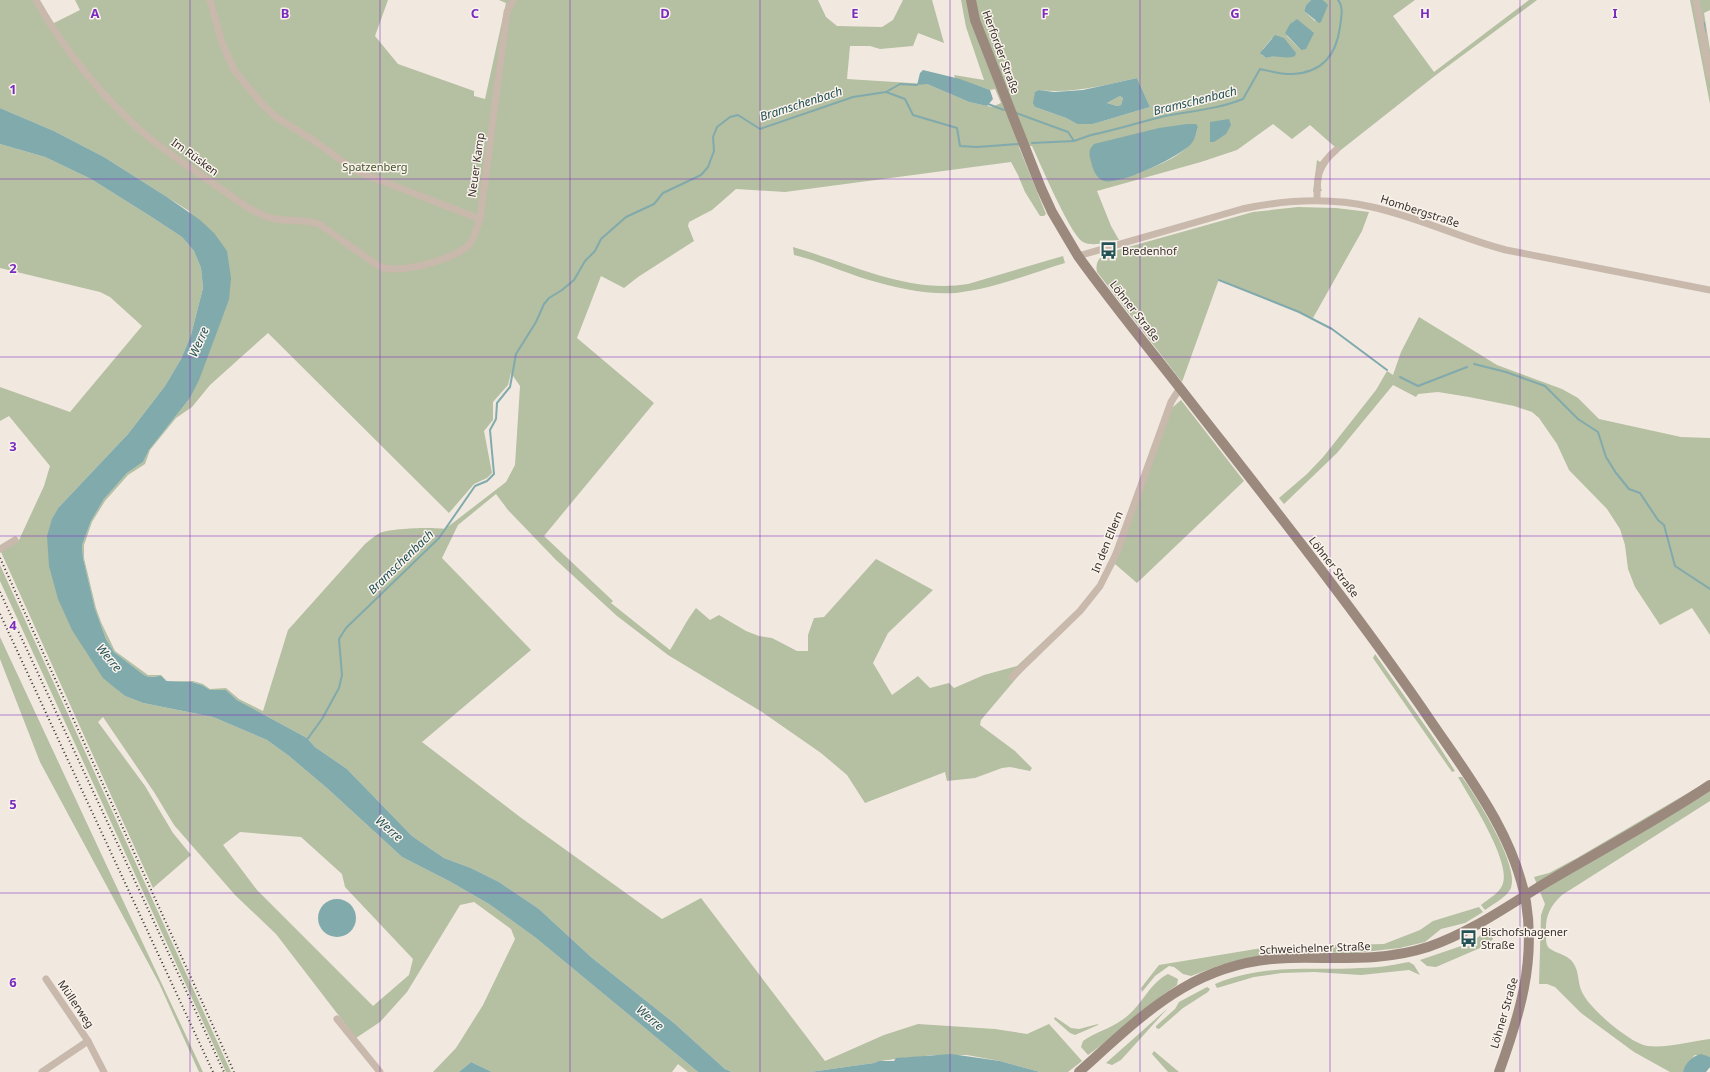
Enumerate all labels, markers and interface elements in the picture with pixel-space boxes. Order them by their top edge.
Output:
text: A [91,4,100,22]
text: B [281,4,289,22]
text: C [471,4,479,22]
text: D [660,4,670,22]
text: E [851,4,859,22]
text: F [1041,4,1049,22]
text: G [1230,4,1240,22]
text: H [1420,4,1430,22]
text: I [1612,4,1618,22]
street label: Herforder Straße [979,8,1024,96]
text: 1 [9,80,17,98]
water label: Bramschenbach [757,82,844,125]
water label: Bramschenbach [1151,82,1239,119]
street label: Neuer Kamp [464,131,487,198]
street label: Im Rüsken [169,134,222,179]
park label: Spatzenberg [342,159,408,174]
street label: Hombergstraße [1379,191,1462,230]
bus stop icon: Bredenhof [1099,241,1119,261]
place label: Bredenhof [1122,243,1178,258]
text: 2 [9,259,17,277]
street label: Löhner Straße [1107,277,1164,344]
water label: Werre [184,324,213,360]
text: 3 [9,437,17,455]
street label: In den Ellern [1087,509,1126,575]
water label: Bramschenbach [364,526,437,598]
street label: Löhner Straße [1306,533,1363,600]
text: 4 [9,616,17,634]
water label: Werre [93,640,126,675]
text: 5 [9,795,17,813]
water label: Werre [372,812,407,845]
place label: Bischofshagener Straße [1481,924,1568,952]
bus stop icon: Bischofshagener Straße [1458,928,1478,948]
street label: Schweichelner Straße [1259,938,1371,957]
text: 6 [9,973,17,991]
street label: Löhner Straße [1486,976,1521,1050]
street label: Müllerweg [55,977,98,1031]
water label: Werre [633,1001,668,1034]

